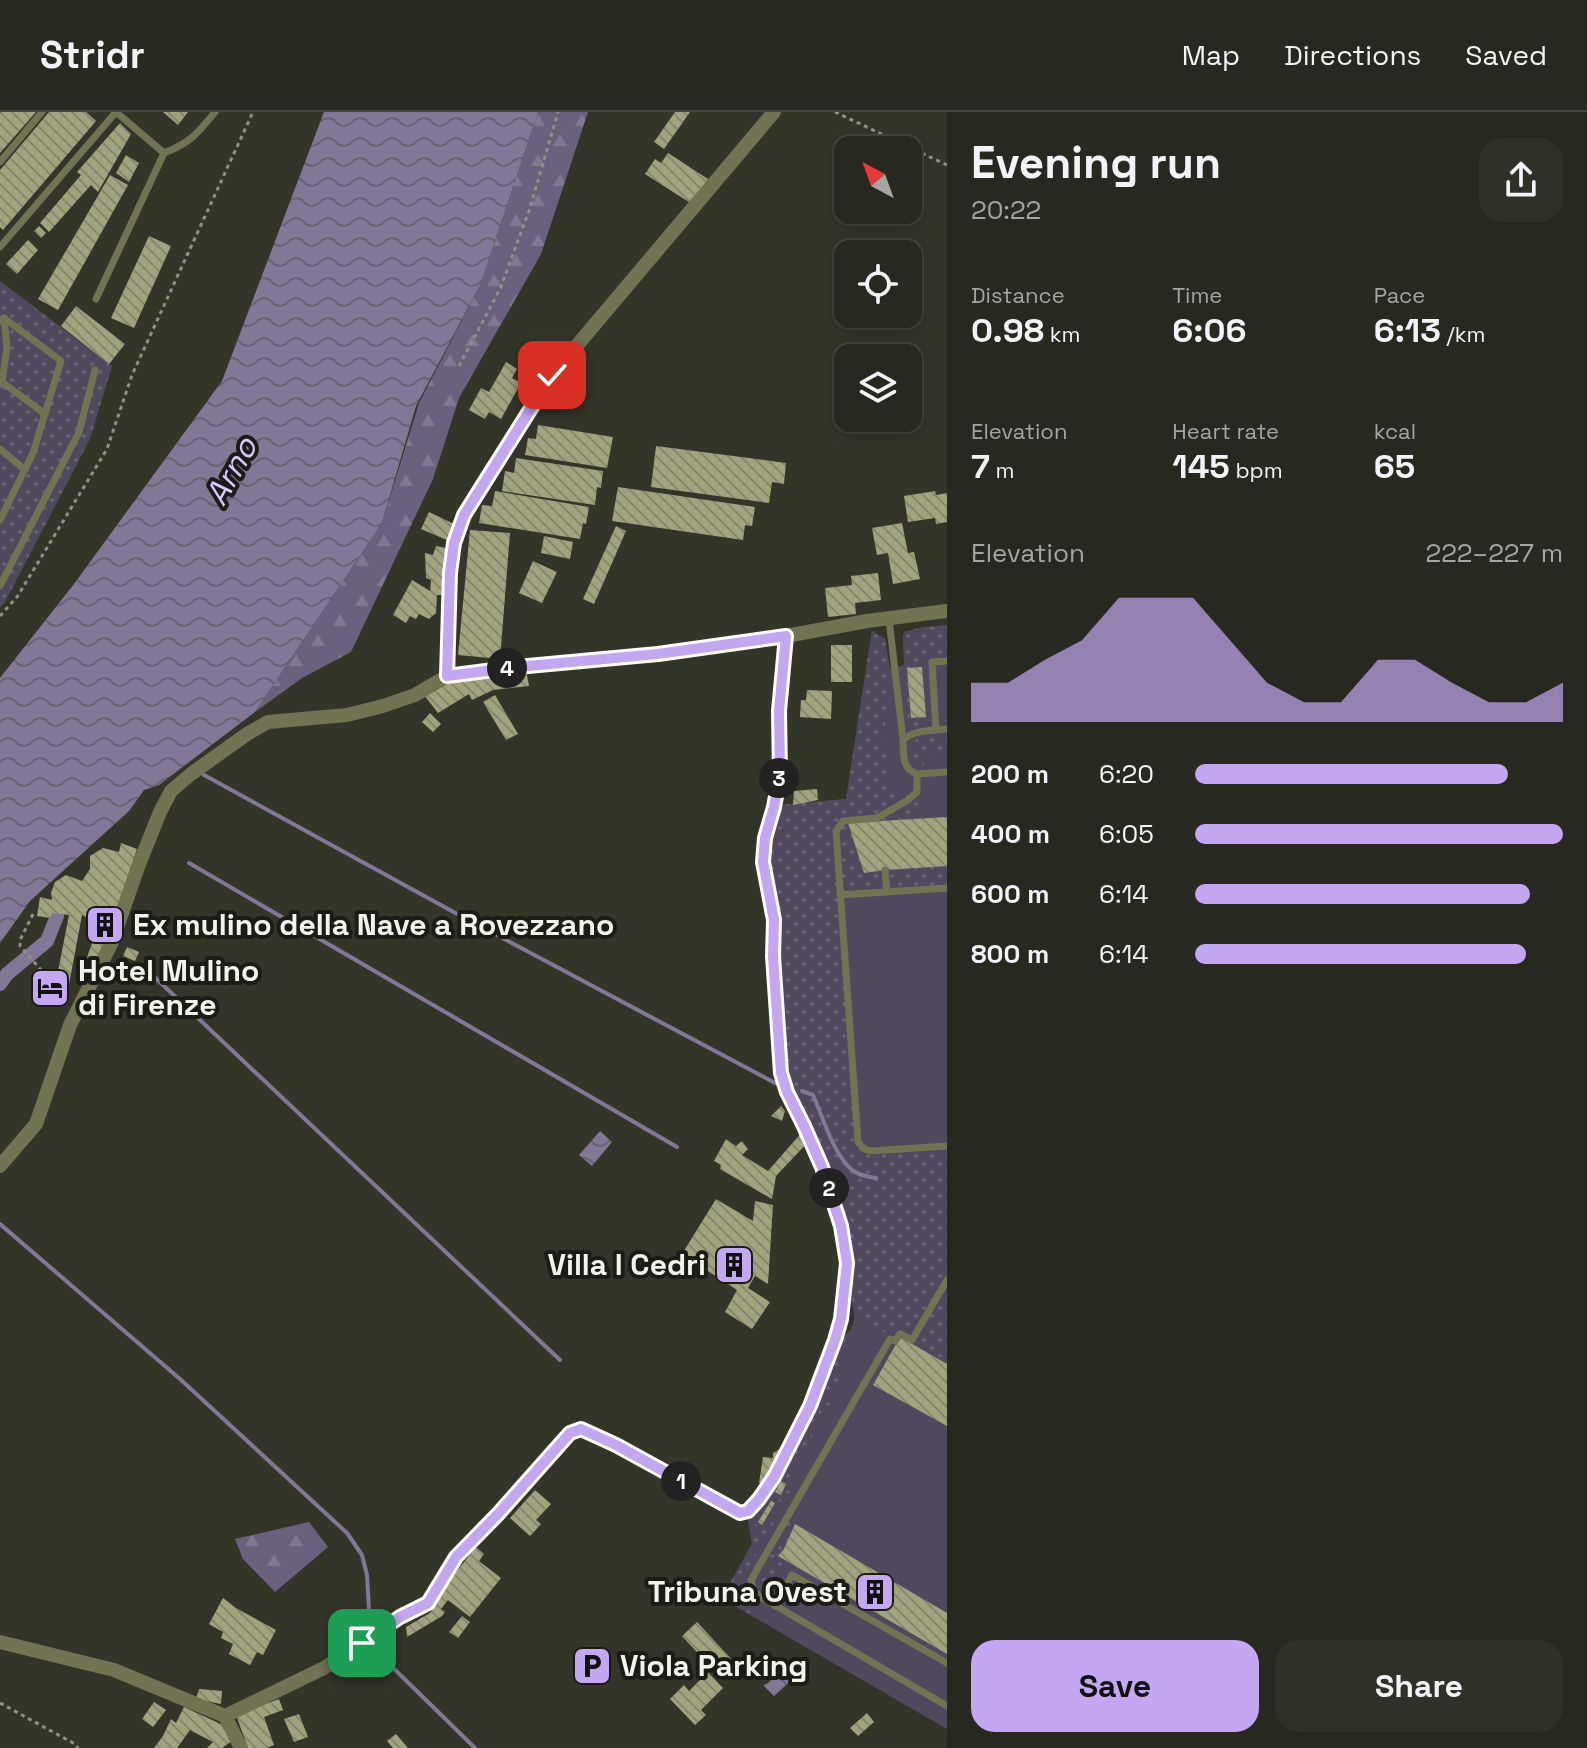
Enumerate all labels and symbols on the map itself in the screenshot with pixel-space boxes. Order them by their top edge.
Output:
north arrow [834,136,922,224]
pin [518,341,586,409]
water label: Arno [196,429,266,512]
pin: 4 [487,648,527,688]
pin: 3 [759,758,799,798]
building icon: Ex mulino della Nave a Rovezzano [84,904,126,946]
place label: Ex mulino della Nave a Rovezzano [133,905,614,944]
place label: Hotel Mulino di Firenze [78,951,259,1024]
hotel icon: Hotel Mulino di Firenze [29,967,71,1009]
pin: 2 [809,1168,849,1208]
building icon: Villa I Cedri [713,1244,755,1286]
place label: Villa I Cedri [547,1245,706,1284]
pin: 1 [661,1461,701,1501]
building icon: Tribuna Ovest [854,1571,896,1613]
place label: Tribuna Ovest [648,1572,847,1611]
pin [328,1609,396,1677]
parking icon: Viola Parking [571,1645,613,1687]
place label: Viola Parking [620,1646,807,1685]

